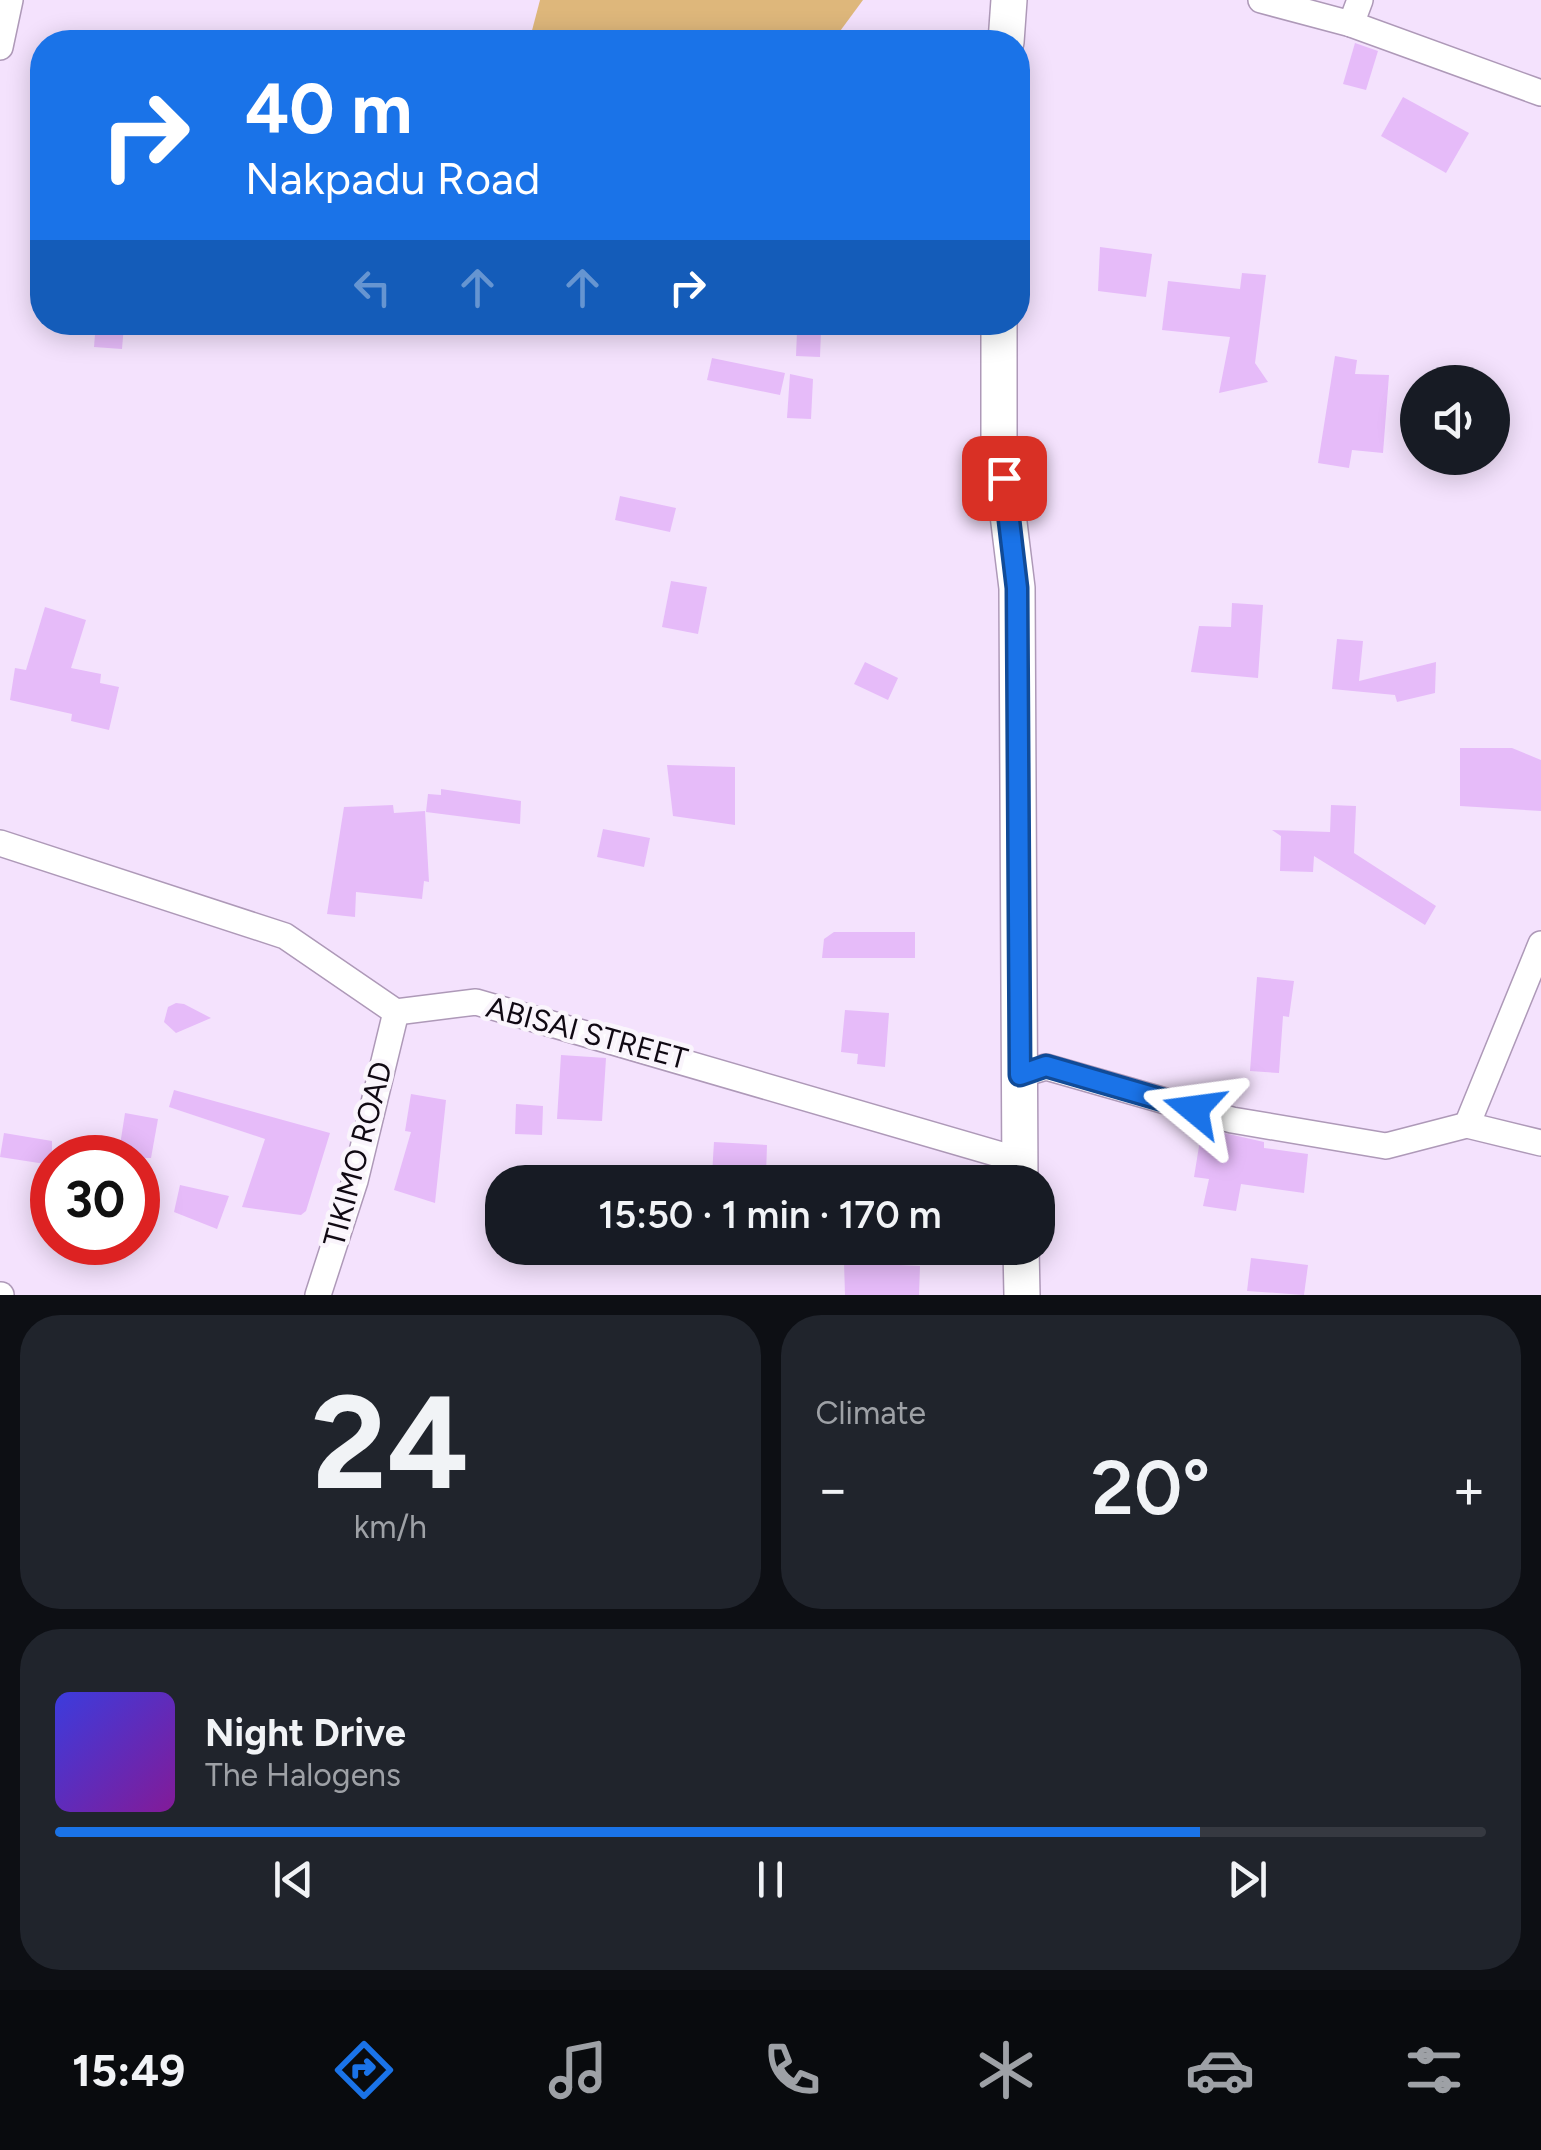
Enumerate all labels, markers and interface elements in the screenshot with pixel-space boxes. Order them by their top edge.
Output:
text: 40 m [245,66,412,151]
icon: right [80,70,210,200]
text: Nakpadu Road [245,151,540,205]
icon: left [345,260,400,315]
icon: ahead [450,260,505,315]
icon: ahead [555,260,610,315]
icon: right [660,260,715,315]
map controls [1400,365,1510,475]
button: sound [1400,365,1510,475]
pin [962,436,1047,521]
icon: arrive [977,451,1032,506]
street label: ABISAI STREET [482,988,692,1077]
street label: TIKIMO ROAD [315,1057,400,1251]
position arrow [1142,1057,1246,1161]
speed limit sign: 30 [30,1135,160,1265]
text: 15:50 · 1 min · 170 m [598,1192,942,1238]
text: 24 [311,1365,469,1521]
text: Climate [816,1394,926,1432]
text: 20° [1091,1443,1210,1533]
text: − [816,1456,850,1522]
text: + [1452,1456,1486,1522]
text: km/h [354,1508,427,1546]
text: Night Drive [205,1710,406,1756]
text: The Halogens [205,1756,401,1794]
icon: previous [266,1852,321,1907]
icon: pause [743,1852,798,1907]
icon: next [1220,1852,1275,1907]
icon: directions [329,2035,399,2105]
icon: music [543,2035,613,2105]
icon: phone [757,2035,827,2105]
icon: climate [971,2035,1041,2105]
icon: car [1185,2035,1255,2105]
icon: filters [1399,2035,1469,2105]
text: 15:49 [72,2043,185,2097]

